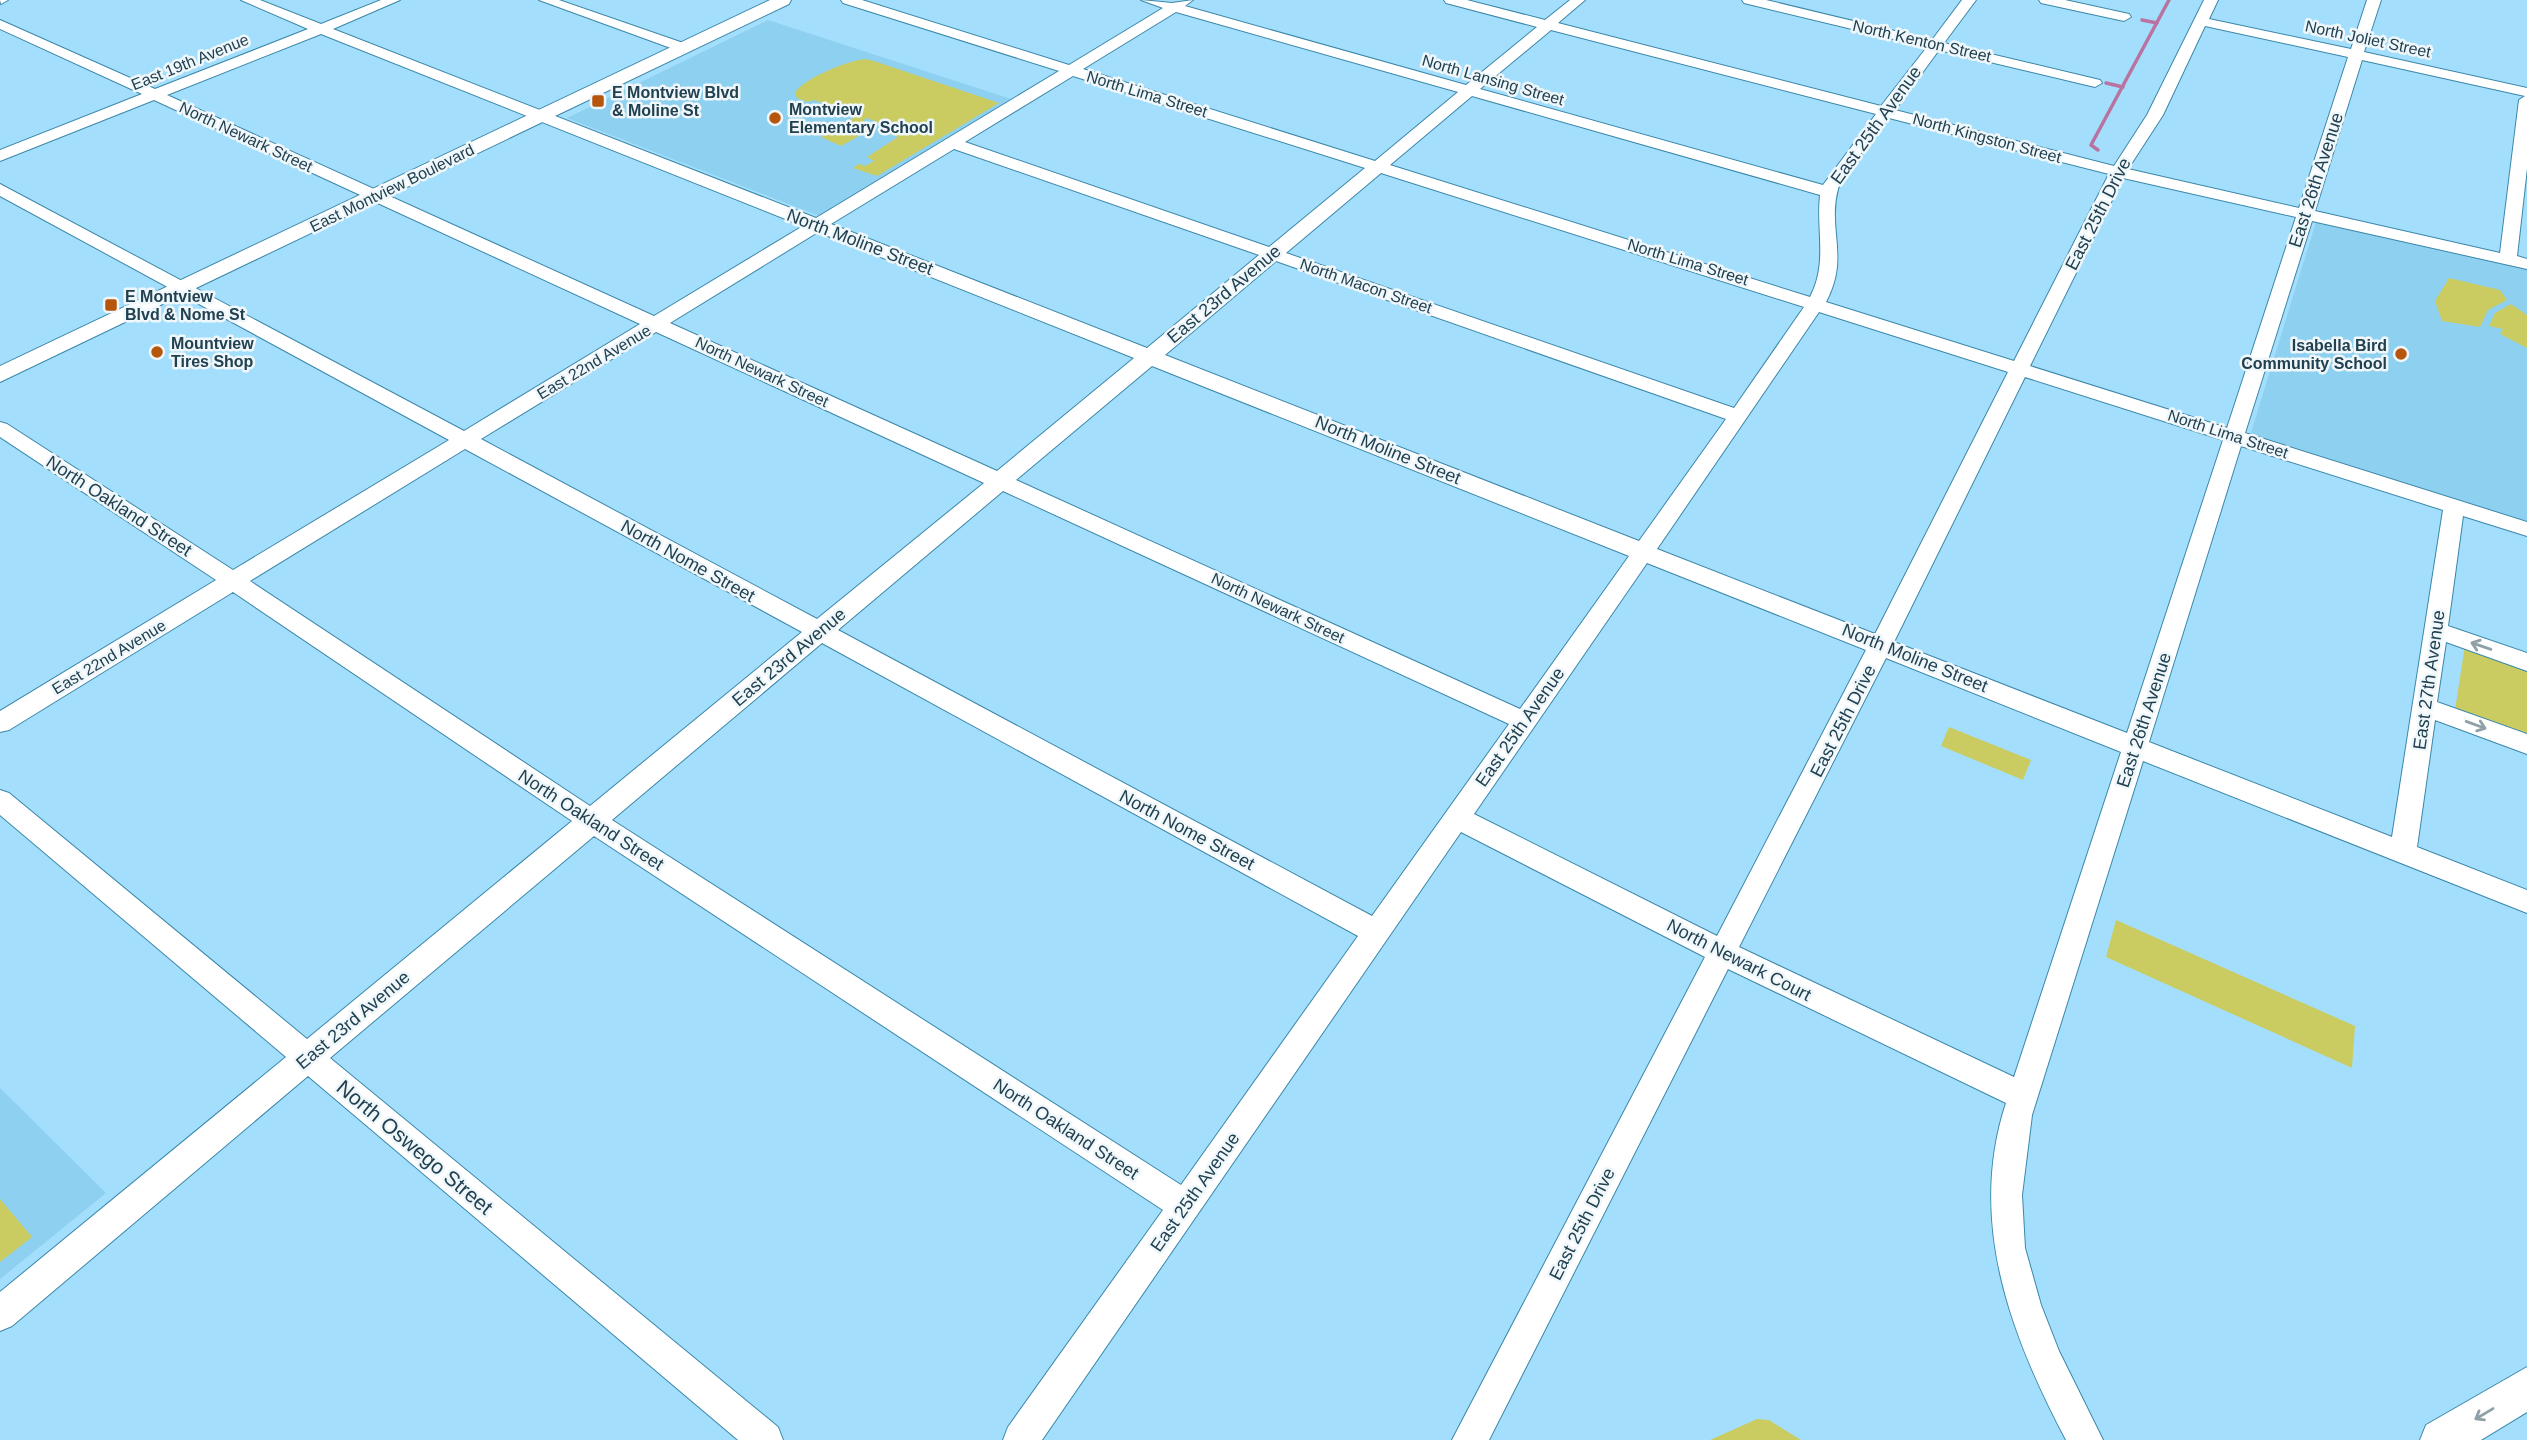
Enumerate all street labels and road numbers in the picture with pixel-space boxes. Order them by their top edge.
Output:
street label: North Kenton Street [1851,17,1993,65]
street label: North Joliet Street [2304,17,2433,61]
street label: East 19th Avenue [129,31,251,93]
street label: North Lansing Street [1420,52,1566,109]
street label: East 25th Avenue [1827,62,1925,188]
street label: North Lima Street [1085,68,1210,121]
street label: North Newark Street [177,99,316,176]
street label: North Kingston Street [1911,110,2064,166]
street label: East 26th Avenue [2285,110,2347,250]
street label: East Montview Boulevard [307,141,477,235]
street label: East 25th Drive [2061,155,2135,273]
street label: North Moline Street [784,205,936,279]
street label: North Lima Street [1626,236,1751,289]
street label: East 23rd Avenue [1163,241,1285,347]
street label: North Macon Street [1298,255,1435,317]
street label: East 22nd Avenue [534,321,654,403]
street label: North Newark Street [693,334,832,411]
street label: North Lima Street [2166,407,2291,462]
street label: North Moline Street [1312,412,1464,488]
street label: North Oakland Street [43,452,195,560]
street label: North Nome Street [618,516,758,606]
street label: North Newark Street [1209,570,1348,647]
street label: East 23rd Avenue [728,604,850,710]
street label: East 27th Avenue [2409,609,2449,751]
street label: East 22nd Avenue [49,616,169,698]
street label: North Moline Street [1839,620,1991,696]
street label: East 26th Avenue [2113,650,2175,790]
street label: East 25th Drive [1806,662,1880,780]
street label: East 25th Avenue [1471,664,1569,790]
street label: North Oakland Street [515,766,667,874]
street label: North Nome Street [1116,786,1258,874]
street label: North Newark Court [1664,915,1814,1005]
street label: East 23rd Avenue [292,967,414,1073]
street label: North Oswego Street [332,1075,498,1219]
street label: North Oakland Street [990,1075,1142,1183]
street label: East 25th Avenue [1146,1129,1244,1255]
street label: East 25th Drive [1545,1165,1619,1283]

